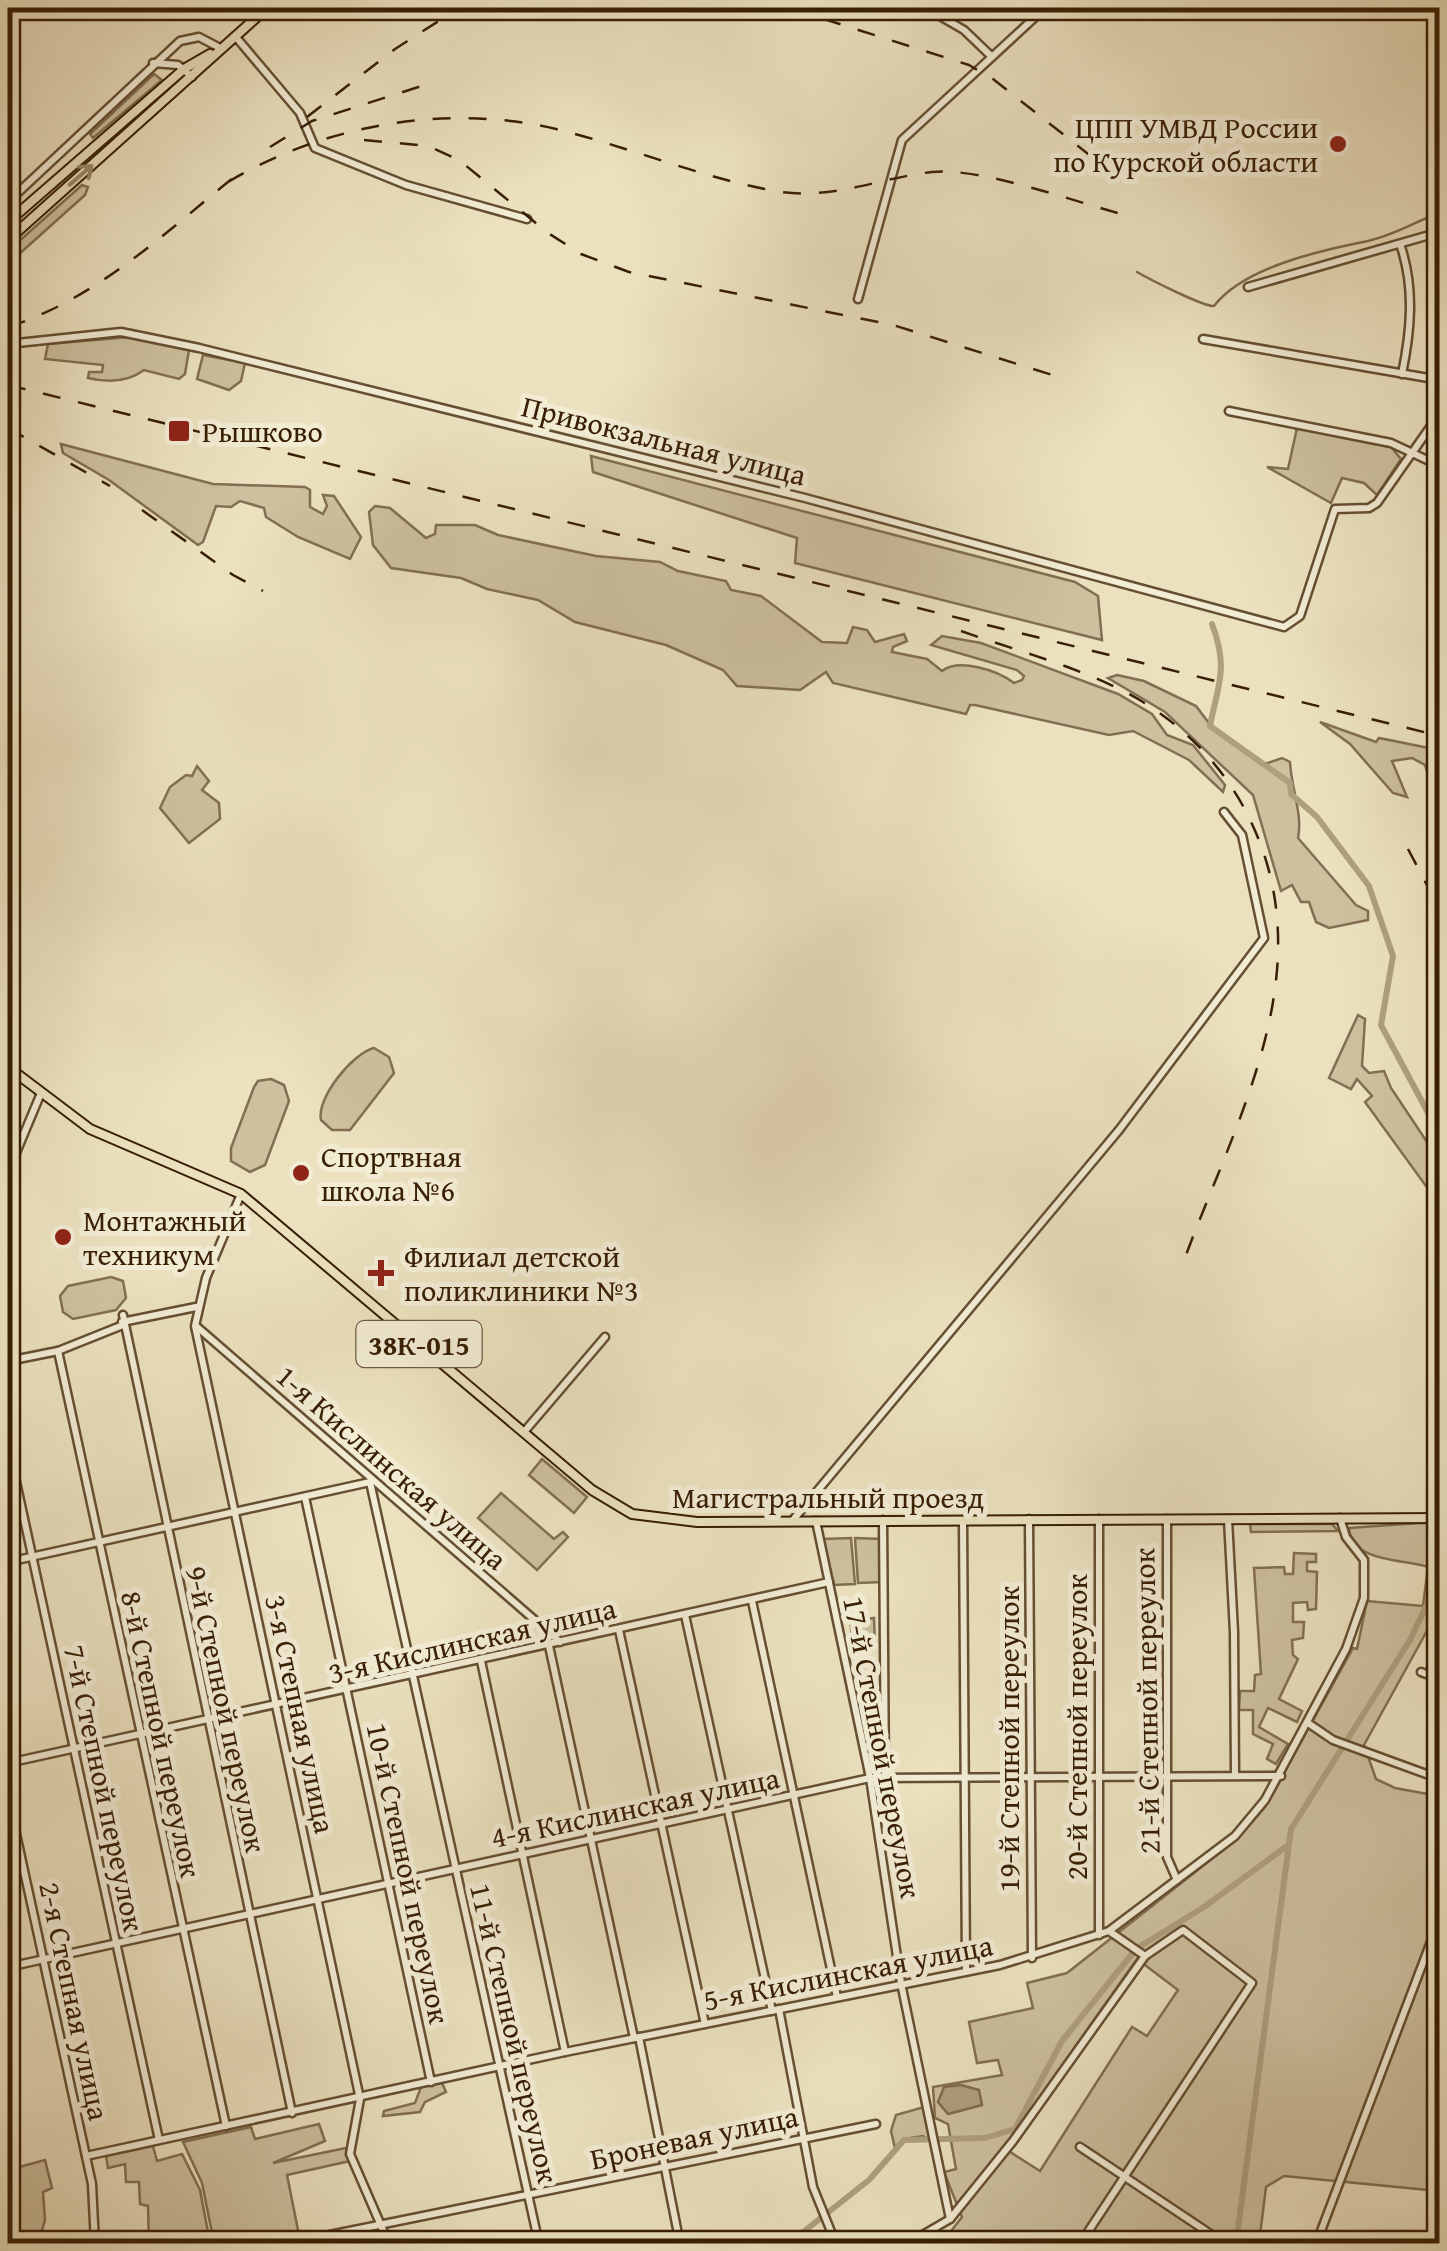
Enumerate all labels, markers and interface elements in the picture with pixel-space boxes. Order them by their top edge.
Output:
place label: ЦПП УМВД России по Курской области [1053,105,1318,183]
marker: ЦПП УМВД России по Курской области [1327,133,1349,155]
one-way arrow [68,164,93,187]
street label: Привокзальная улица [517,383,811,497]
place label: Рышково [202,409,323,453]
marker: Рышково [166,418,192,444]
place label: Спортвная школа №6 [321,1134,462,1212]
marker: Спортвная школа №6 [290,1162,312,1184]
place label: Монтажный техникум [83,1198,246,1276]
marker: Монтажный техникум [52,1226,74,1248]
place label: Филиал детской поликлиники №3 [404,1234,639,1312]
marker: Филиал детской поликлиники №3 [368,1260,394,1286]
road number: 38К-015 [356,1321,482,1367]
street label: 1-я Кислинская улица [267,1354,518,1580]
street label: Магистральный проезд [672,1475,984,1519]
street label: 21-й Степной переулок [1121,1547,1171,1855]
street label: 9-й Степной переулок [175,1562,279,1857]
street label: 20-й Степной переулок [1054,1573,1098,1880]
street label: 3-я Кислинская улица [324,1585,621,1694]
street label: 19-й Степной переулок [986,1585,1030,1892]
street label: 8-й Степной переулок [110,1587,214,1882]
street label: 3-я Степная улица [254,1591,348,1838]
street label: 17-й Степной переулок [832,1592,934,1902]
street label: 7-й Степной переулок [53,1641,157,1936]
street label: 10-й Степной переулок [356,1718,462,2028]
street label: 4-я Кислинская улица [487,1755,784,1859]
street label: 2-я Степная улица [28,1878,122,2125]
street label: 11-й Степной переулок [459,1879,571,2188]
street label: 5-я Кислинская улица [700,1922,997,2022]
street label: Броневая улица [586,2093,803,2181]

